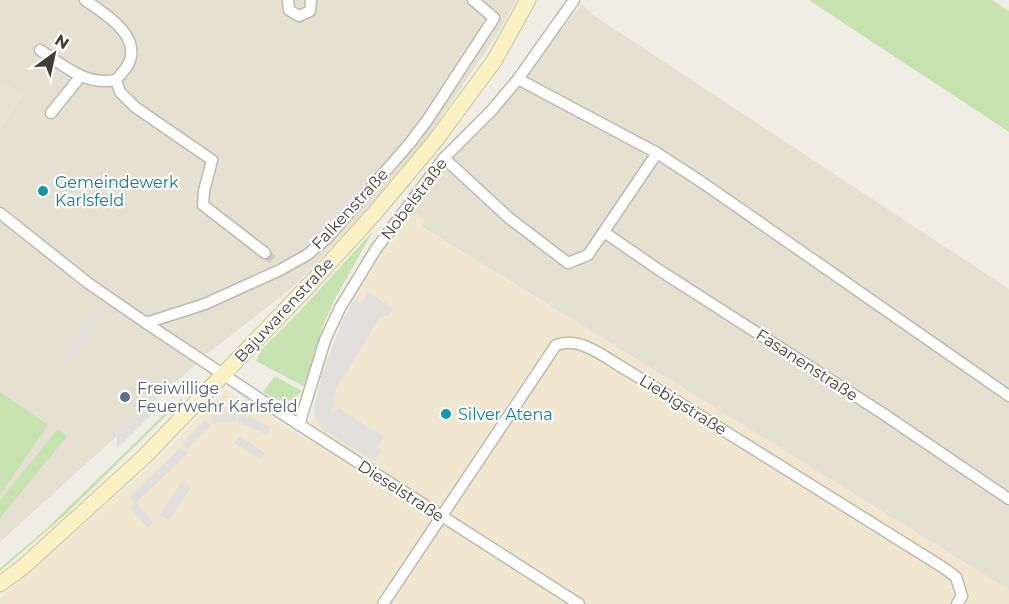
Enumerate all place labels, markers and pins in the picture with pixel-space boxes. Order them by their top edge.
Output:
place label: Gemeindewerk Karlsfeld [55,173,179,210]
marker: Gemeindewerk Karlsfeld [36,184,50,198]
place label: Freiwillige Feuerwehr Karlsfeld [137,379,298,416]
marker: Freiwillige Feuerwehr Karlsfeld [118,390,132,404]
place label: Silver Atena [458,405,553,424]
marker: Silver Atena [439,407,453,421]

